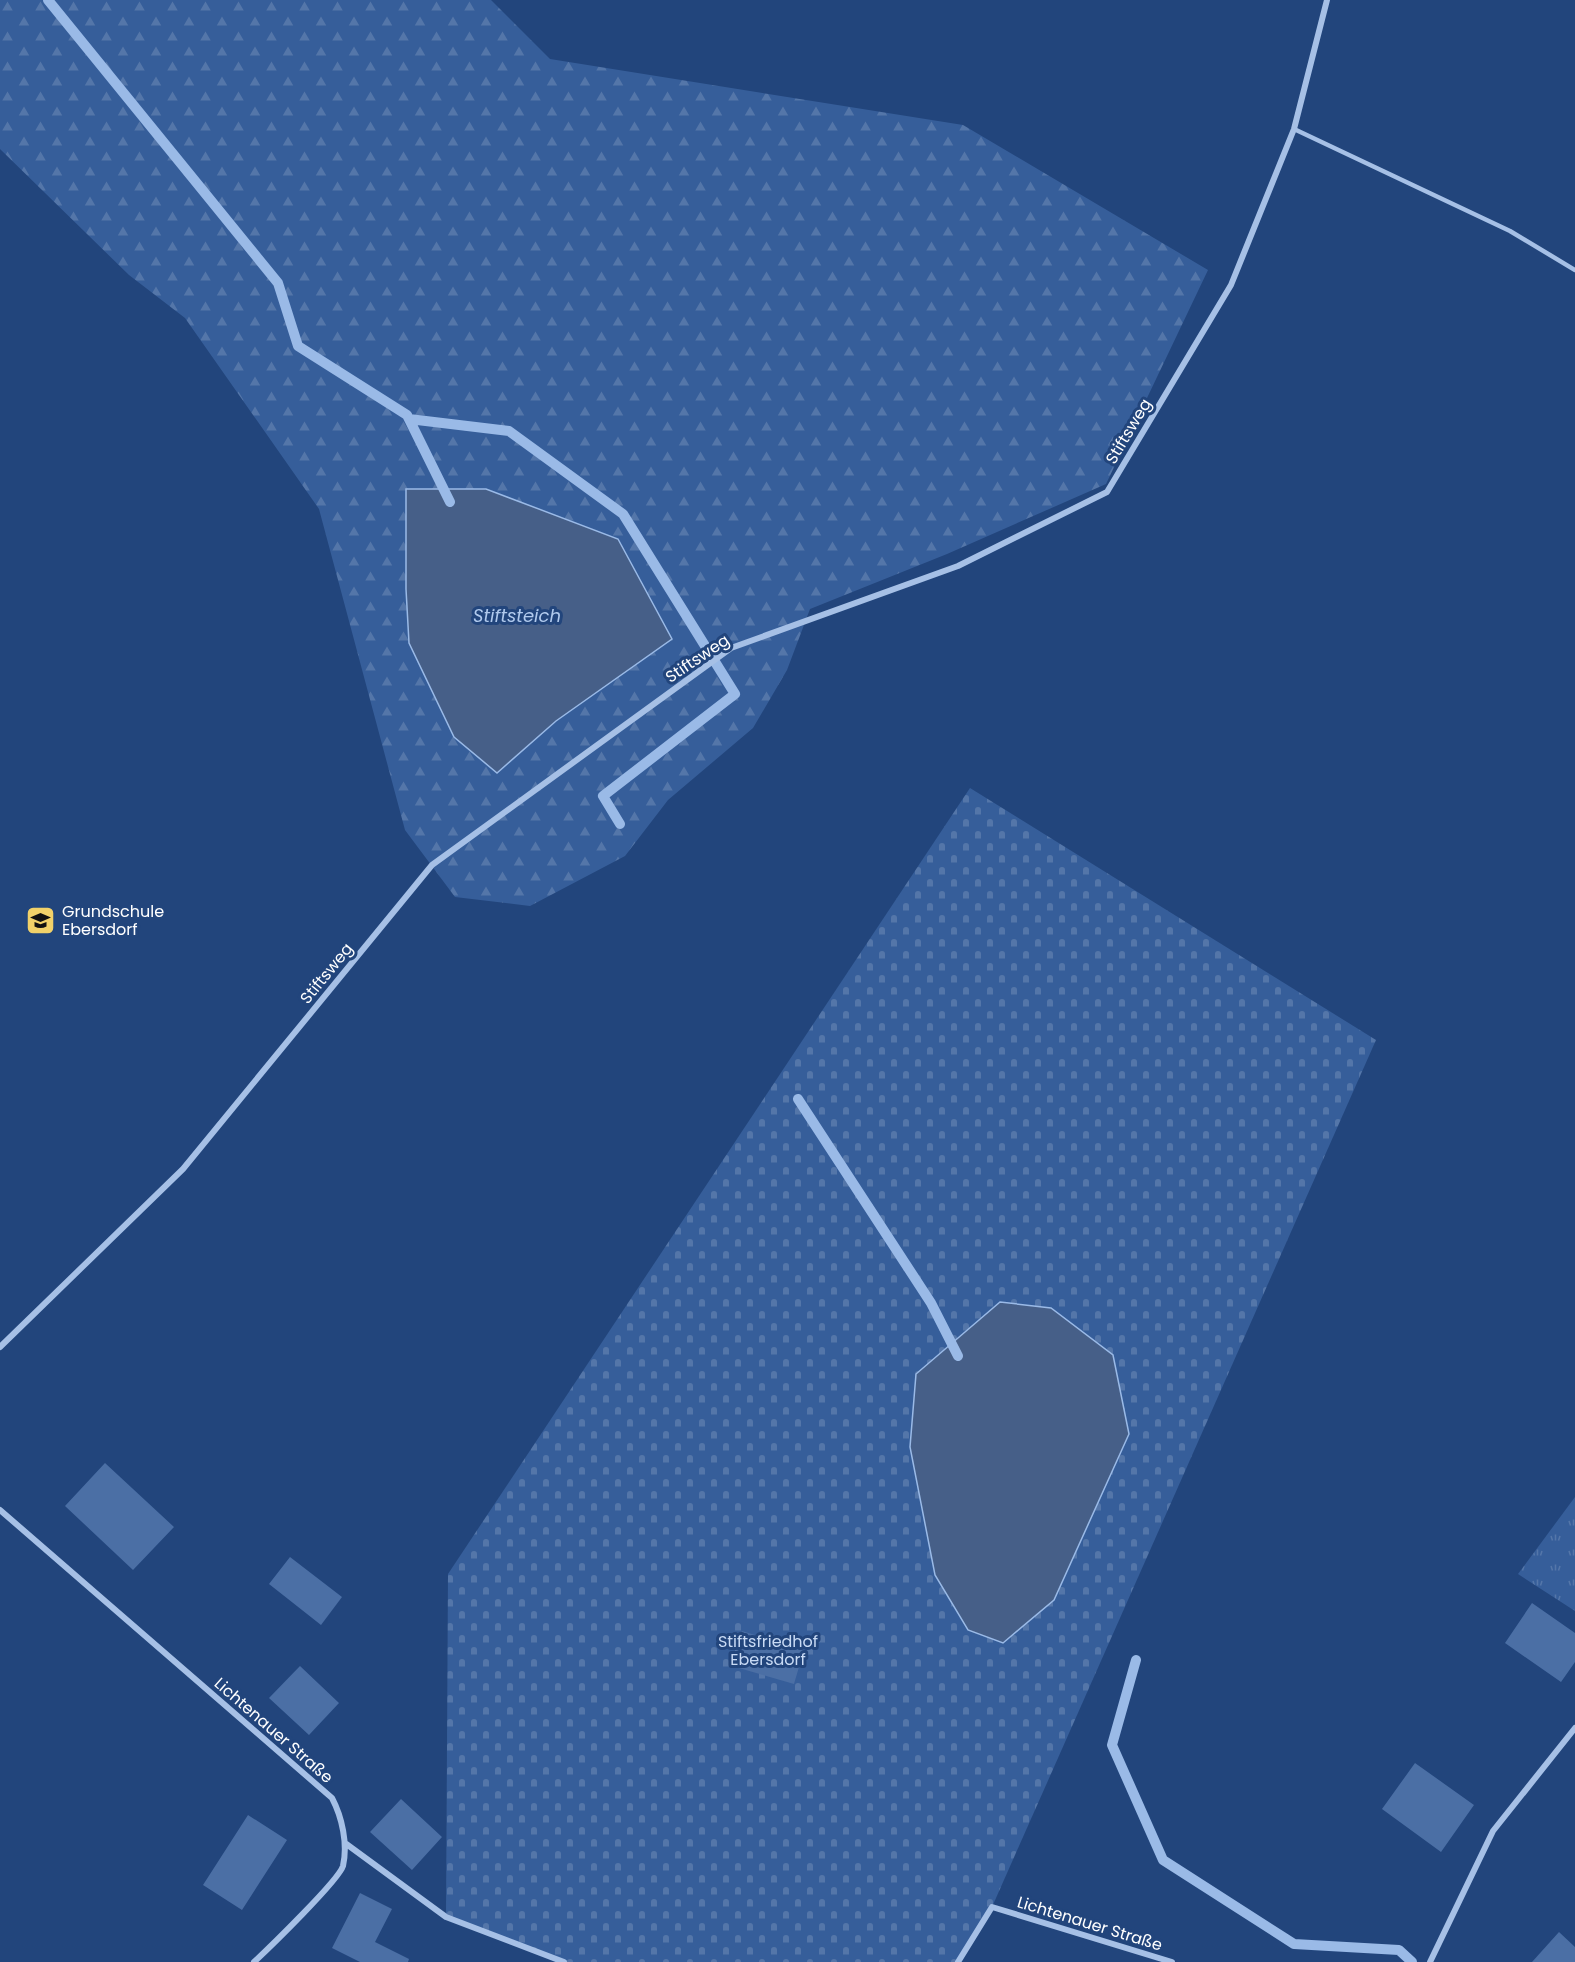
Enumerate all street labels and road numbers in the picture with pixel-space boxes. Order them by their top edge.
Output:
street label: Stiftsweg [1100,394,1157,468]
street label: Stiftsweg [661,629,734,688]
street label: Stiftsweg [295,938,358,1009]
street label: Lichtenauer Straße [209,1672,338,1789]
street label: Lichtenauer Straße [1014,1890,1165,1957]

